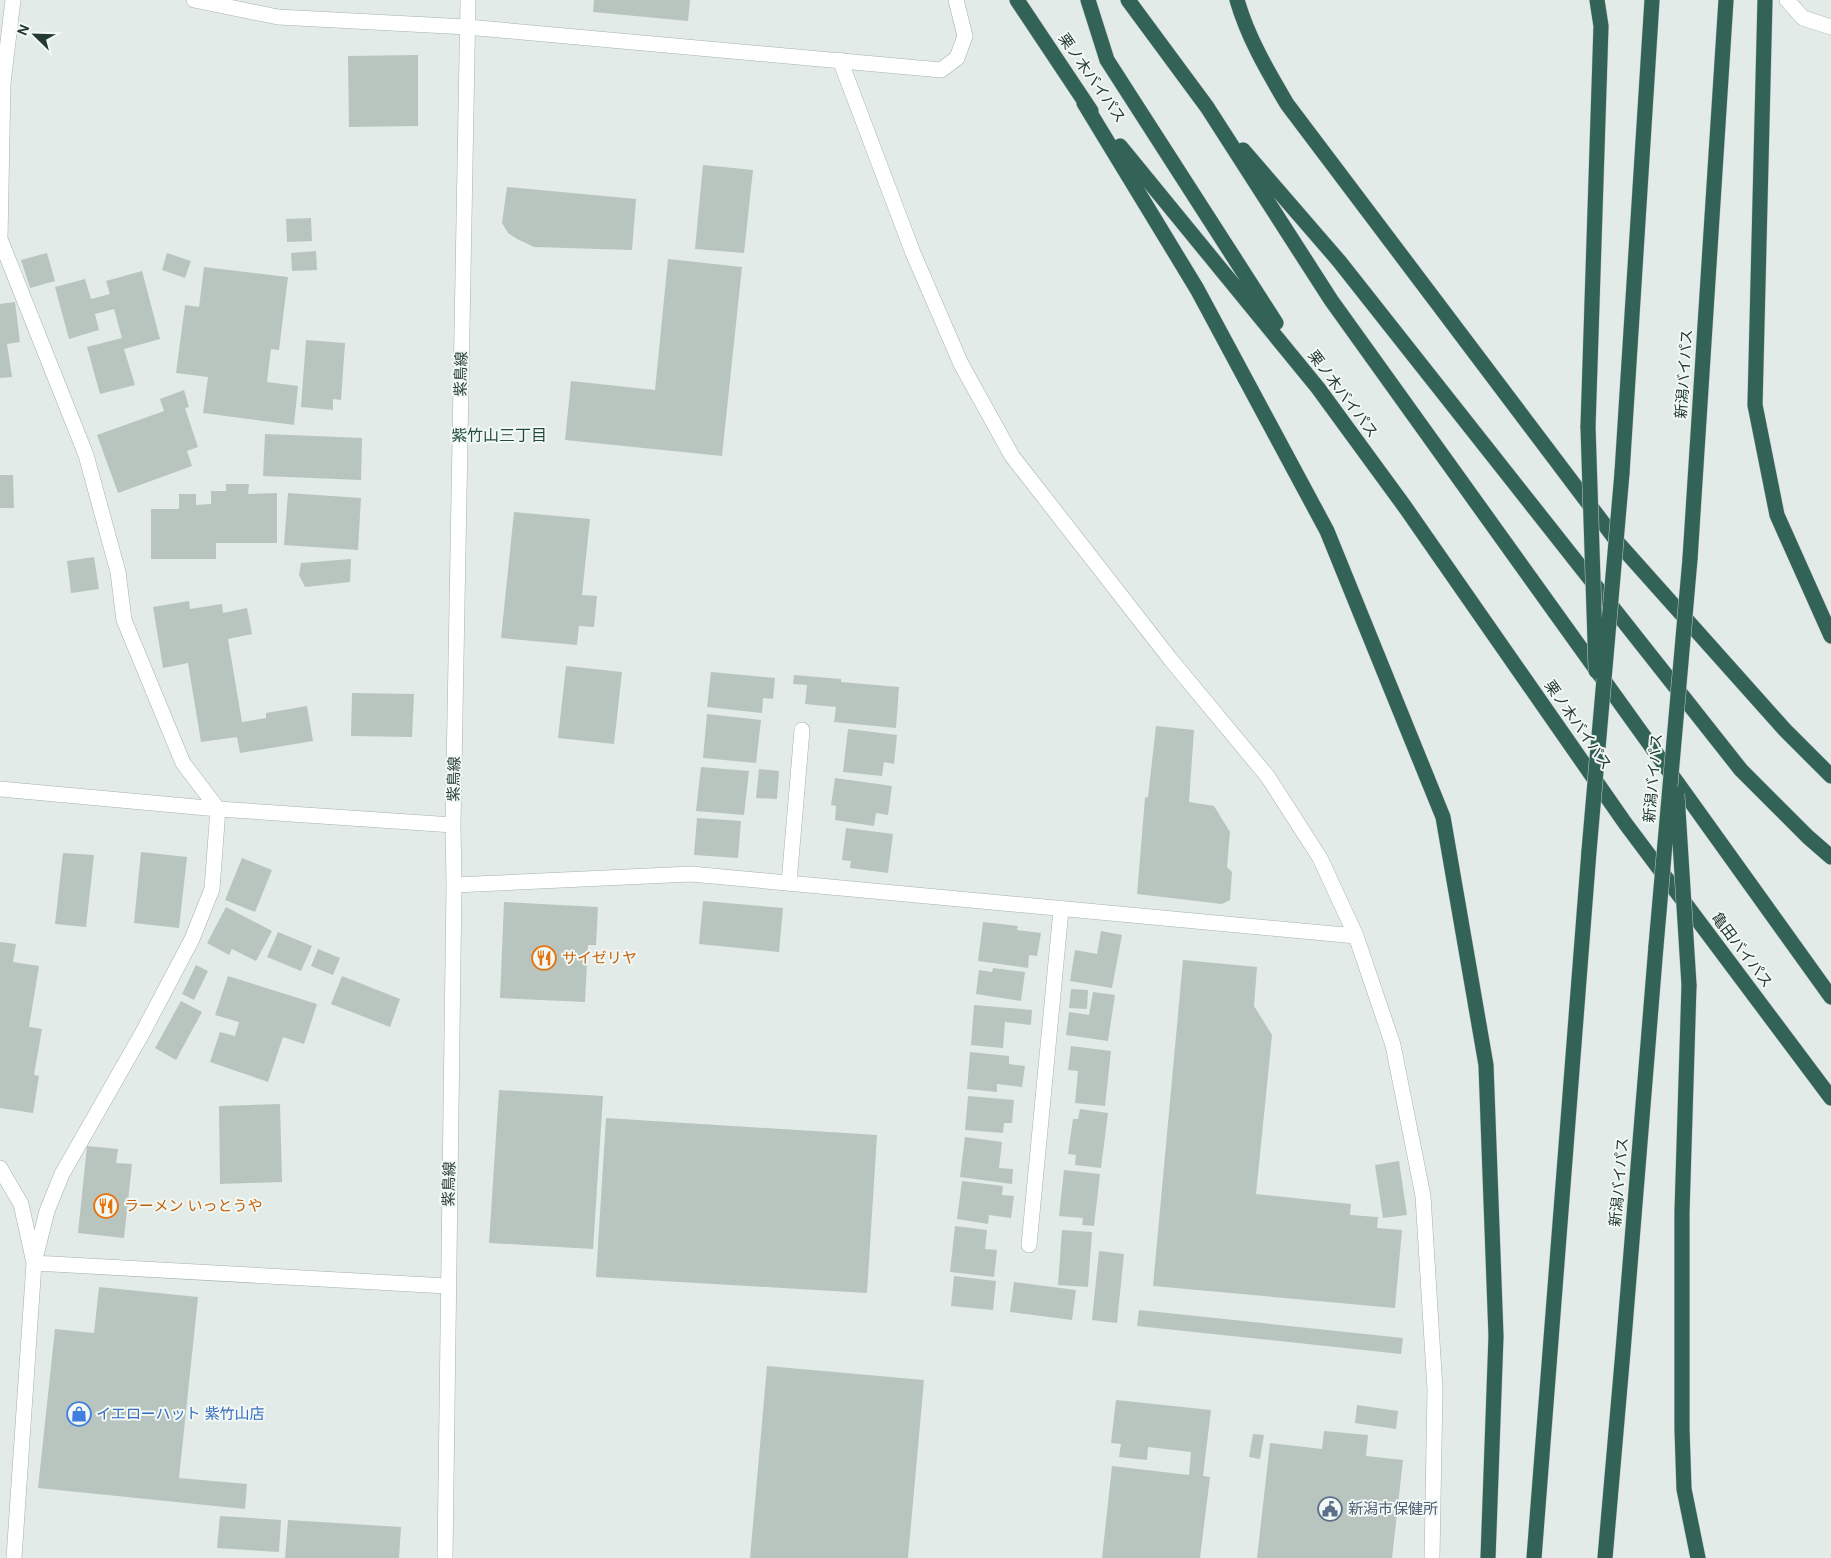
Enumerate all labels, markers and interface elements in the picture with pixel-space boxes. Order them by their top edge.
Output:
north arrow [10,10,60,60]
text: N [13,22,33,38]
street label: 栗ノ木バイパス [1054,29,1130,127]
street label: 新潟バイパス [1671,329,1697,419]
street label: 栗ノ木バイパス [1304,346,1382,442]
street label: 紫鳥線 [451,351,471,397]
district label: 紫竹山三丁目 [451,425,547,446]
street label: 栗ノ木バイパス [1540,676,1616,774]
street label: 新潟バイパス [1639,732,1667,824]
street label: 紫鳥線 [444,756,464,802]
street label: 亀田バイパス [1707,908,1777,992]
restaurant icon: サイゼリヤ [531,945,557,971]
place label: サイゼリヤ [562,948,637,968]
street label: 新潟バイパス [1605,1136,1633,1228]
street label: 紫鳥線 [439,1161,459,1207]
restaurant icon: ラーメン いっとうや [93,1193,119,1219]
place label: ラーメン いっとうや [124,1196,262,1216]
shop icon: イエローハット 紫竹山店 [66,1401,92,1427]
place label: イエローハット 紫竹山店 [96,1404,265,1424]
public building icon: 新潟市保健所 [1317,1496,1343,1522]
place label: 新潟市保健所 [1348,1499,1438,1519]

